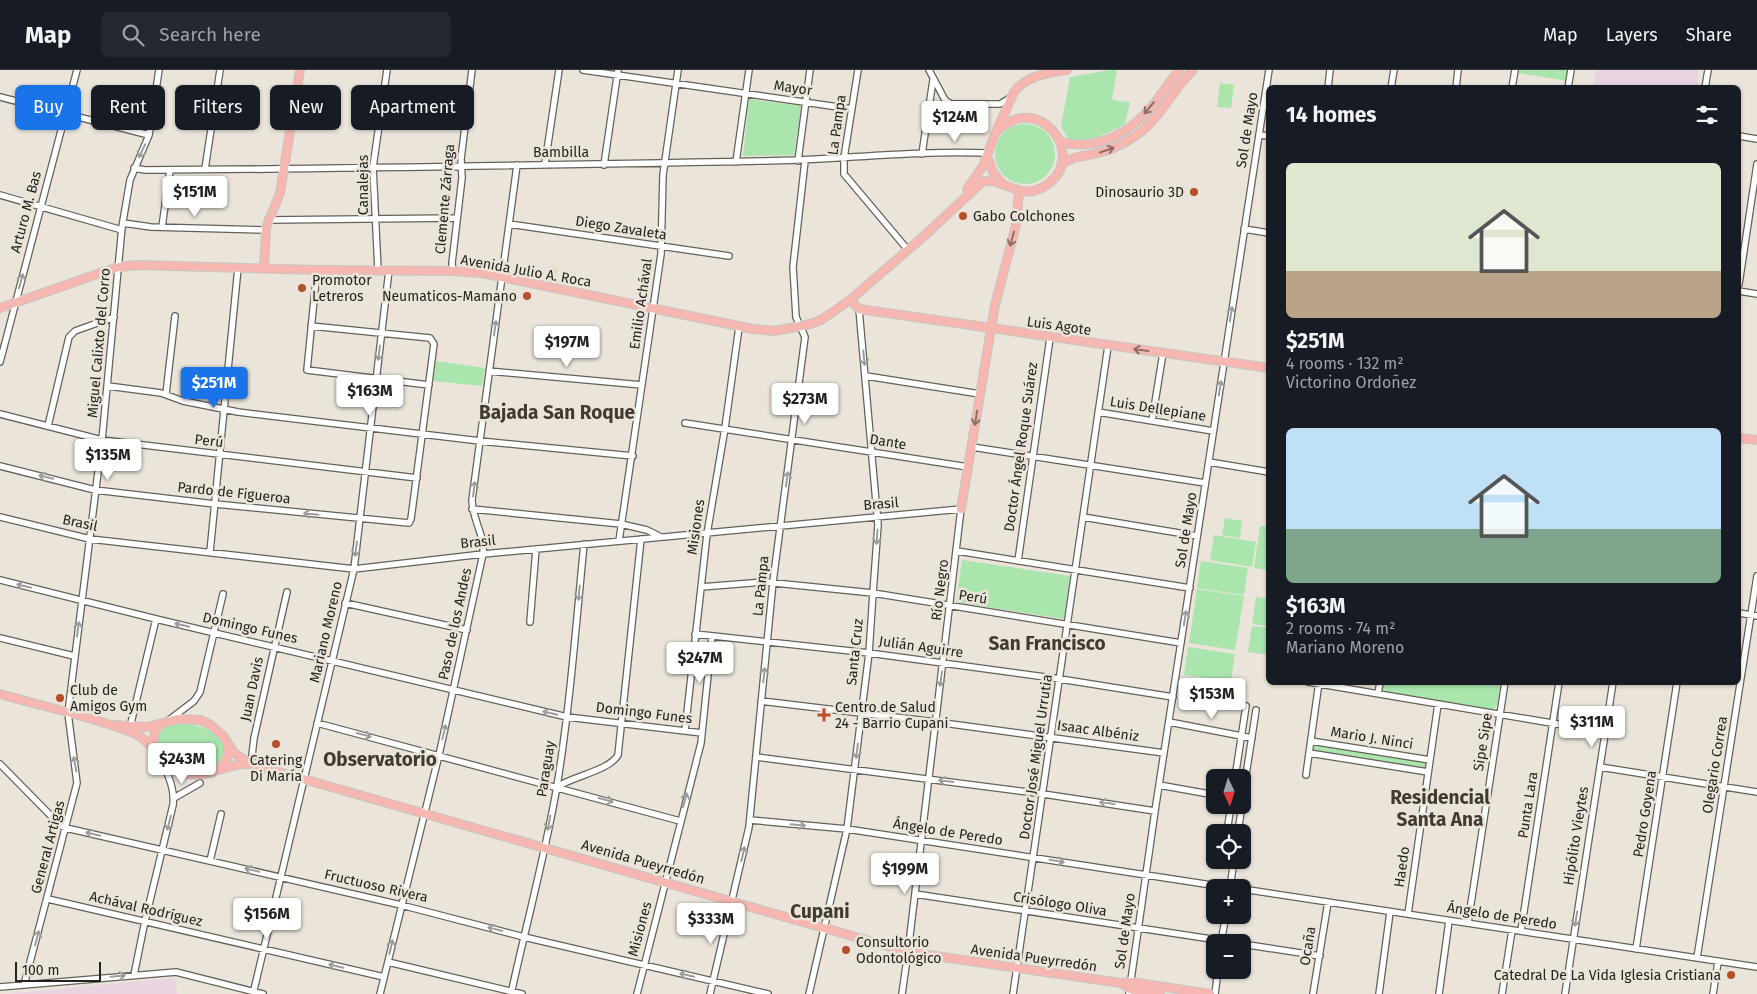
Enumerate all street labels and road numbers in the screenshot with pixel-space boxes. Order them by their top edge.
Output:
street label: Mayor [773,77,814,99]
street label: Sol de Mayo [1233,91,1261,169]
street label: La Pampa [824,94,850,156]
street label: Clemente Zárraga [432,143,458,255]
street label: Bambilla [533,144,589,161]
street label: Canalejas [355,154,372,215]
street label: Arturo M. Bas [7,169,45,255]
street label: Diego Zavaleta [574,212,668,244]
street label: Avenida Julio A. Roca [459,251,593,291]
street label: Emilio Achával [626,257,656,351]
street label: Miguel Calixto del Corro [84,267,114,419]
street label: Luis Agote [1026,313,1092,339]
street label: Doctor Ángel Roque Suárez [1000,361,1041,533]
street label: Luis Dellepiane [1109,393,1207,425]
street label: Perú [194,431,224,451]
street label: Dante [868,431,908,453]
street label: Pardo de Figueroa [177,479,291,507]
street label: Sol de Mayo [1172,491,1200,569]
street label: Brasil [863,494,899,514]
street label: Misiones [684,498,708,556]
street label: Brasil [61,511,99,535]
street label: Brasil [459,532,497,552]
street label: La Pampa [749,555,773,617]
street label: Río Negro [928,558,952,622]
street label: Paso de los Andes [435,566,475,682]
street label: Mariano Moreno [306,580,346,684]
street label: Perú [957,586,989,608]
street label: Domingo Funes [201,609,300,647]
street label: Santa Cruz [843,618,867,686]
street label: Julián Aguirre [878,633,964,661]
street label: Juan Davis [237,655,267,723]
street label: Doctor José Miguel Urrutia [1016,673,1056,841]
street label: Domingo Funes [595,699,694,727]
street label: Sipe Sipe [1470,712,1496,772]
street label: Olegario Correa [1699,715,1731,815]
street label: Isaac Albéniz [1056,717,1140,745]
street label: Mario J. Ninci [1329,723,1415,753]
street label: Paraguay [533,739,559,798]
street label: Pedro Goyena [1630,769,1660,859]
street label: Punta Lara [1514,770,1542,840]
street label: Hipólito Vieytes [1560,785,1592,887]
street label: General Artigas [27,798,69,896]
street label: Ángelo de Peredo [892,814,1004,849]
street label: Avenida Pueyrredón [579,836,707,888]
street label: Haedo [1391,845,1413,889]
street label: Fructuoso Rivera [323,866,429,906]
street label: Achával Rodríguez [88,888,204,930]
street label: Crisólogo Oliva [1012,888,1108,920]
street label: Sol de Mayo [1111,892,1139,970]
street label: Ángelo de Peredo [1446,898,1558,933]
street label: Misiones [625,899,656,958]
street label: Ocaña [1297,925,1319,967]
street label: Avenida Pueyrredón [970,941,1098,975]

